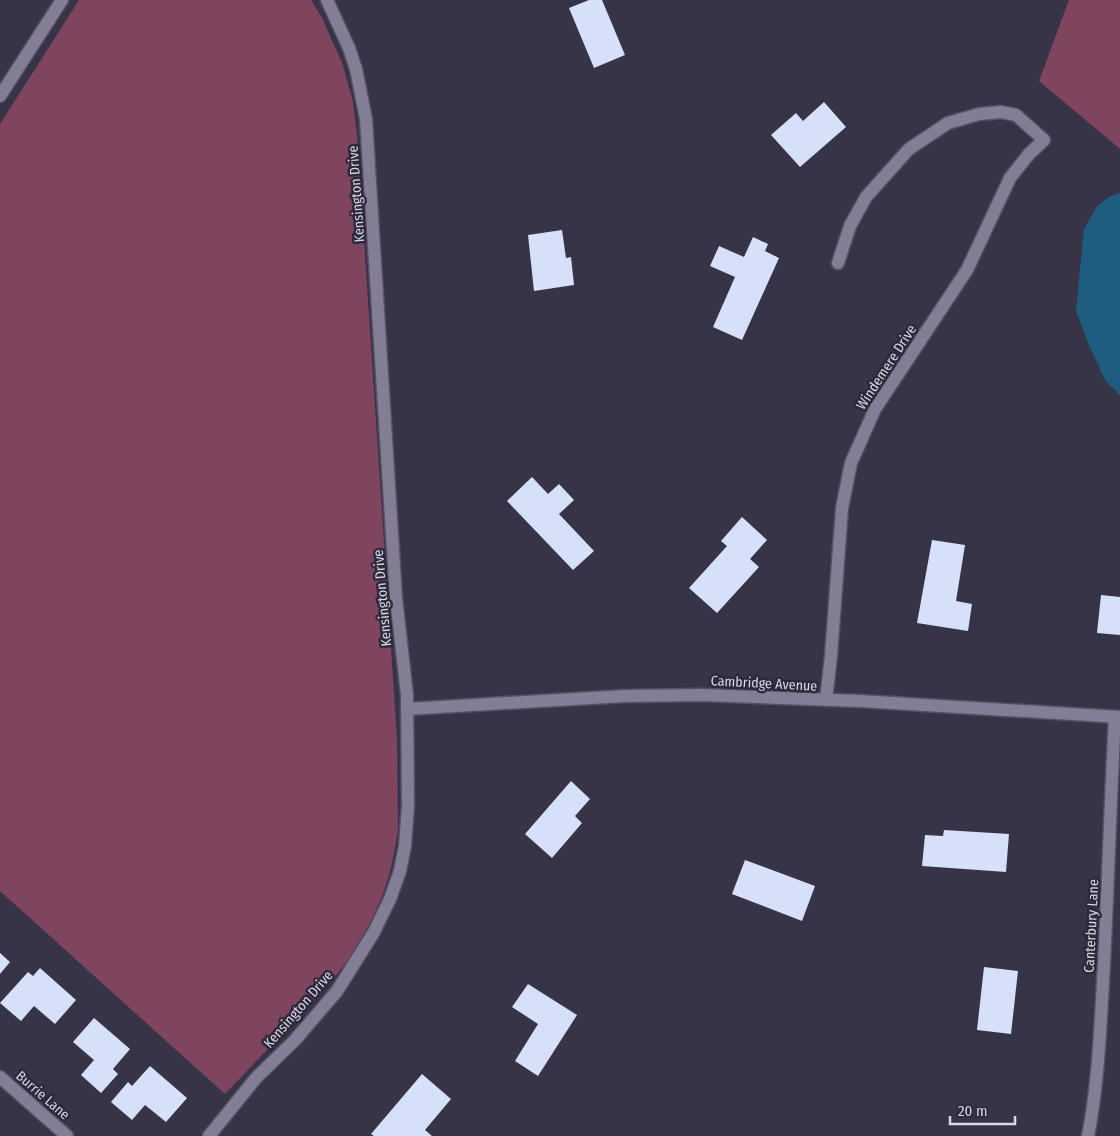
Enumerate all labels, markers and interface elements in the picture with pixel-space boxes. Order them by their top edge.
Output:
street label: Kensington Drive [345,145,368,243]
street label: Windemere Drive [853,322,920,413]
street label: Kensington Drive [370,549,395,647]
street label: Cambridge Avenue [710,672,818,695]
street label: Canterbury Lane [1081,879,1102,973]
street label: Kensington Drive [260,967,337,1052]
street label: Burrie Lane [12,1067,73,1123]
scale bar [950,1094,1015,1126]
text: 20 m [958,1102,988,1120]

